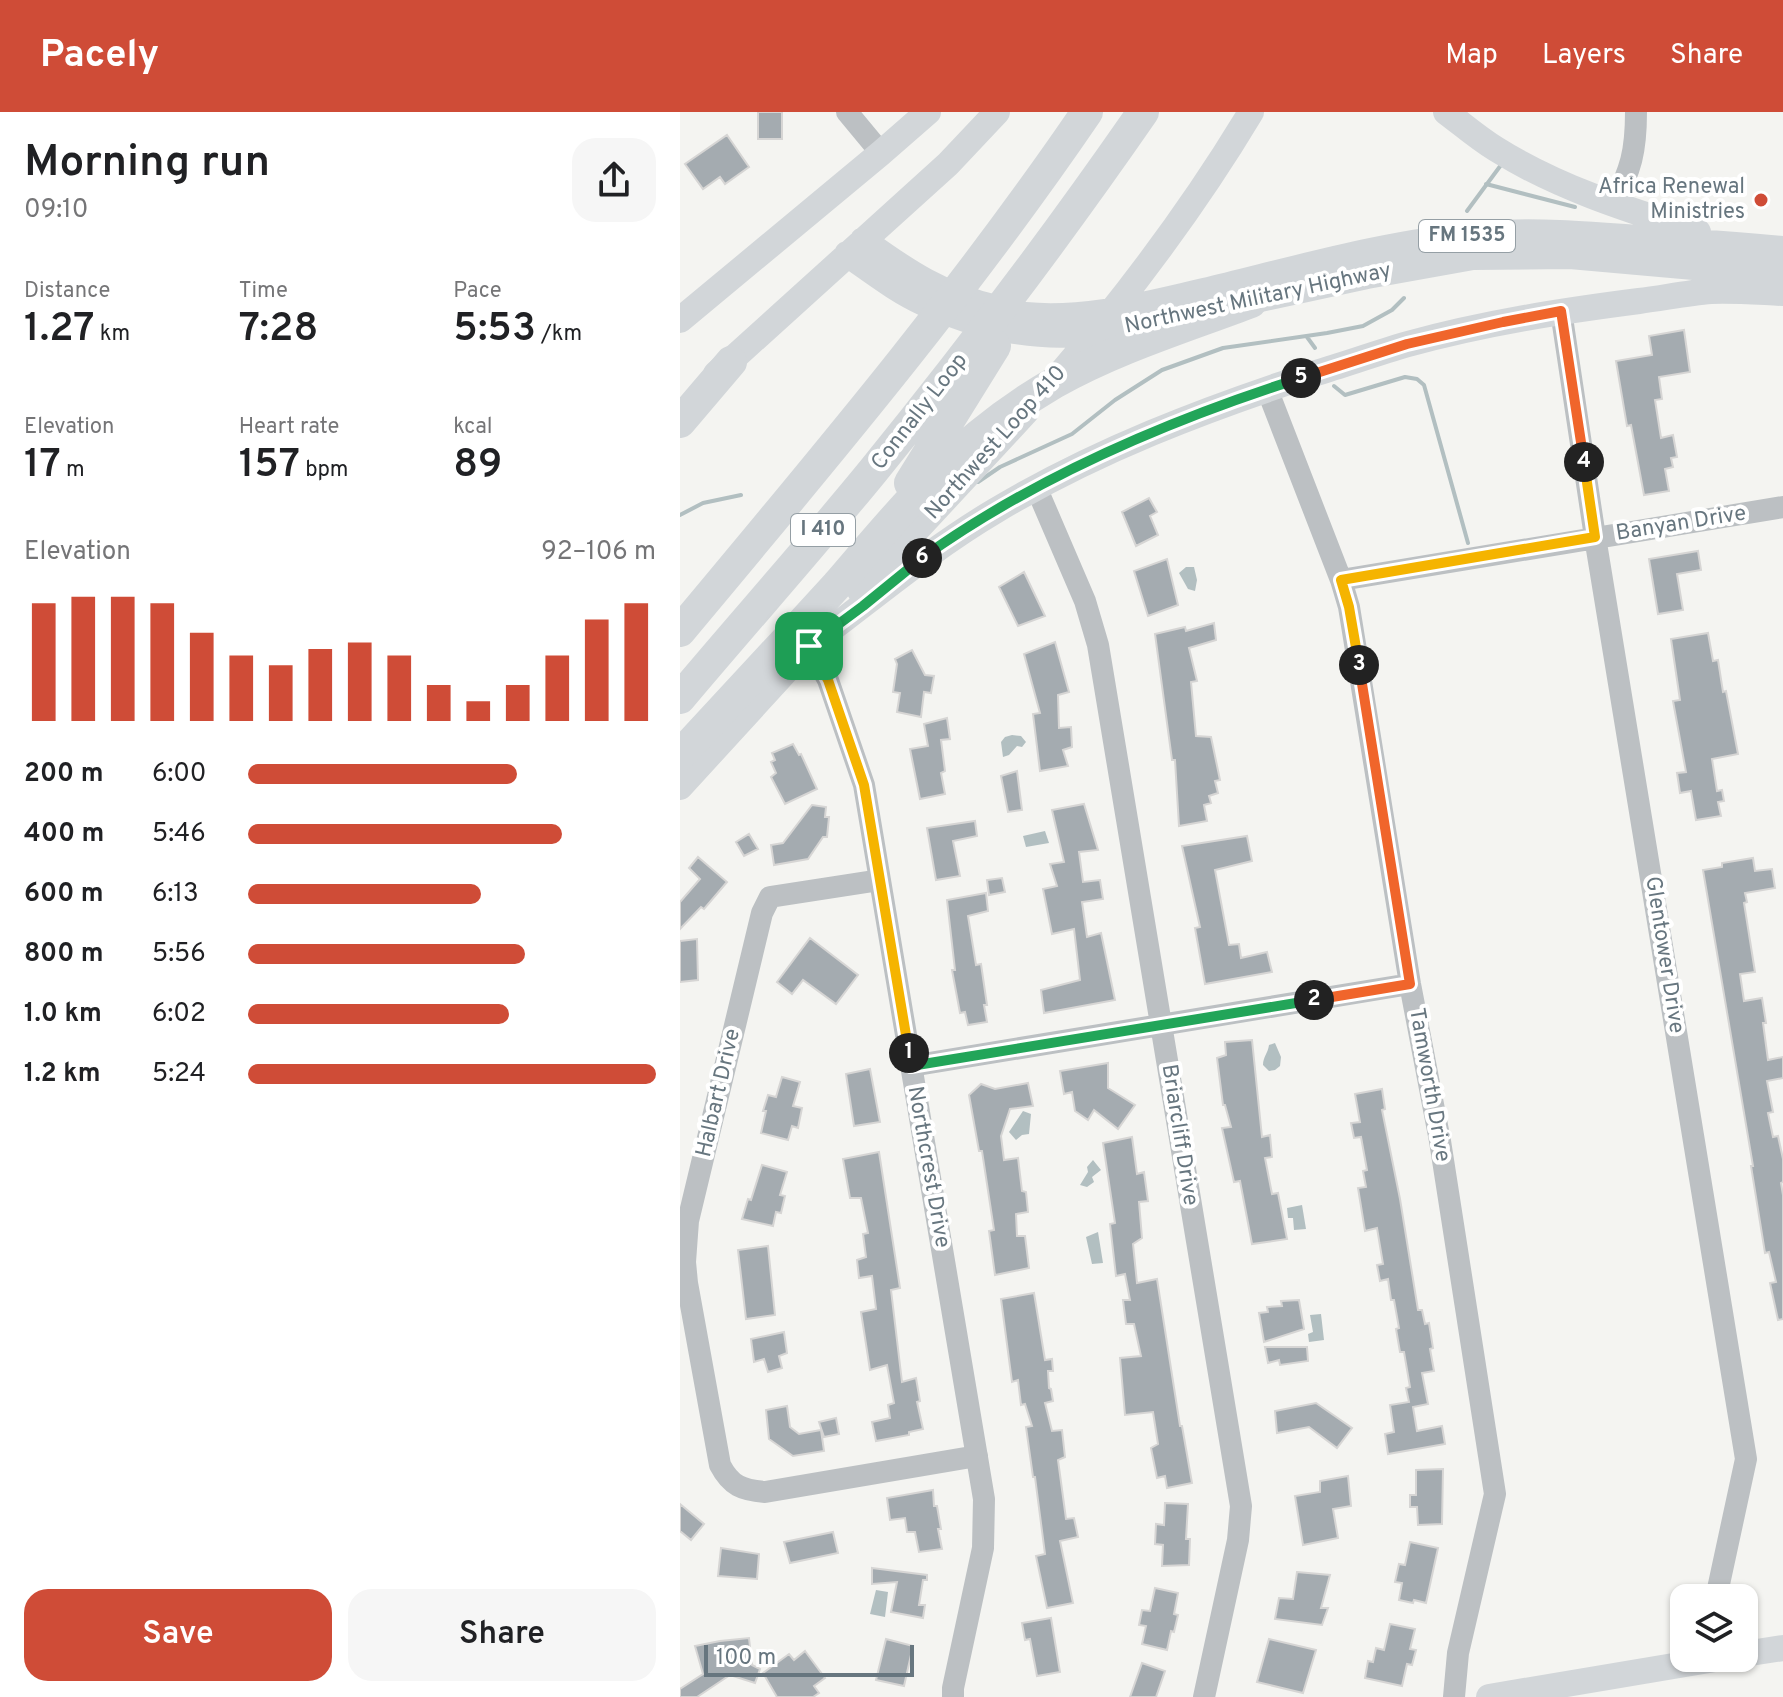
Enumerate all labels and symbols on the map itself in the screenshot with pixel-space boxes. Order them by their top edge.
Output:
place label: Africa Renewal Ministries [1598,174,1745,226]
marker: Africa Renewal Ministries [1752,191,1770,209]
road number: FM 1535 [1419,220,1515,252]
street label: Northwest Military Highway [1122,258,1394,340]
street label: Connally Loop [866,348,974,476]
pin: 5 [1281,358,1321,398]
street label: Northwest Loop 410 [920,360,1072,526]
pin: 4 [1564,442,1604,482]
street label: Banyan Drive [1614,500,1748,548]
road number: I 410 [791,514,855,546]
pin: 6 [902,538,942,578]
pin [775,612,843,680]
pin: 3 [1339,645,1379,685]
street label: Glentower Drive [1638,875,1690,1035]
pin: 2 [1294,980,1334,1020]
street label: Tamworth Drive [1402,1006,1456,1164]
street label: Halbart Drive [691,1026,747,1160]
pin: 1 [889,1033,929,1073]
street label: Briarcliff Drive [1154,1062,1204,1208]
street label: Northcrest Drive [900,1084,956,1250]
scale bar [704,1641,914,1677]

